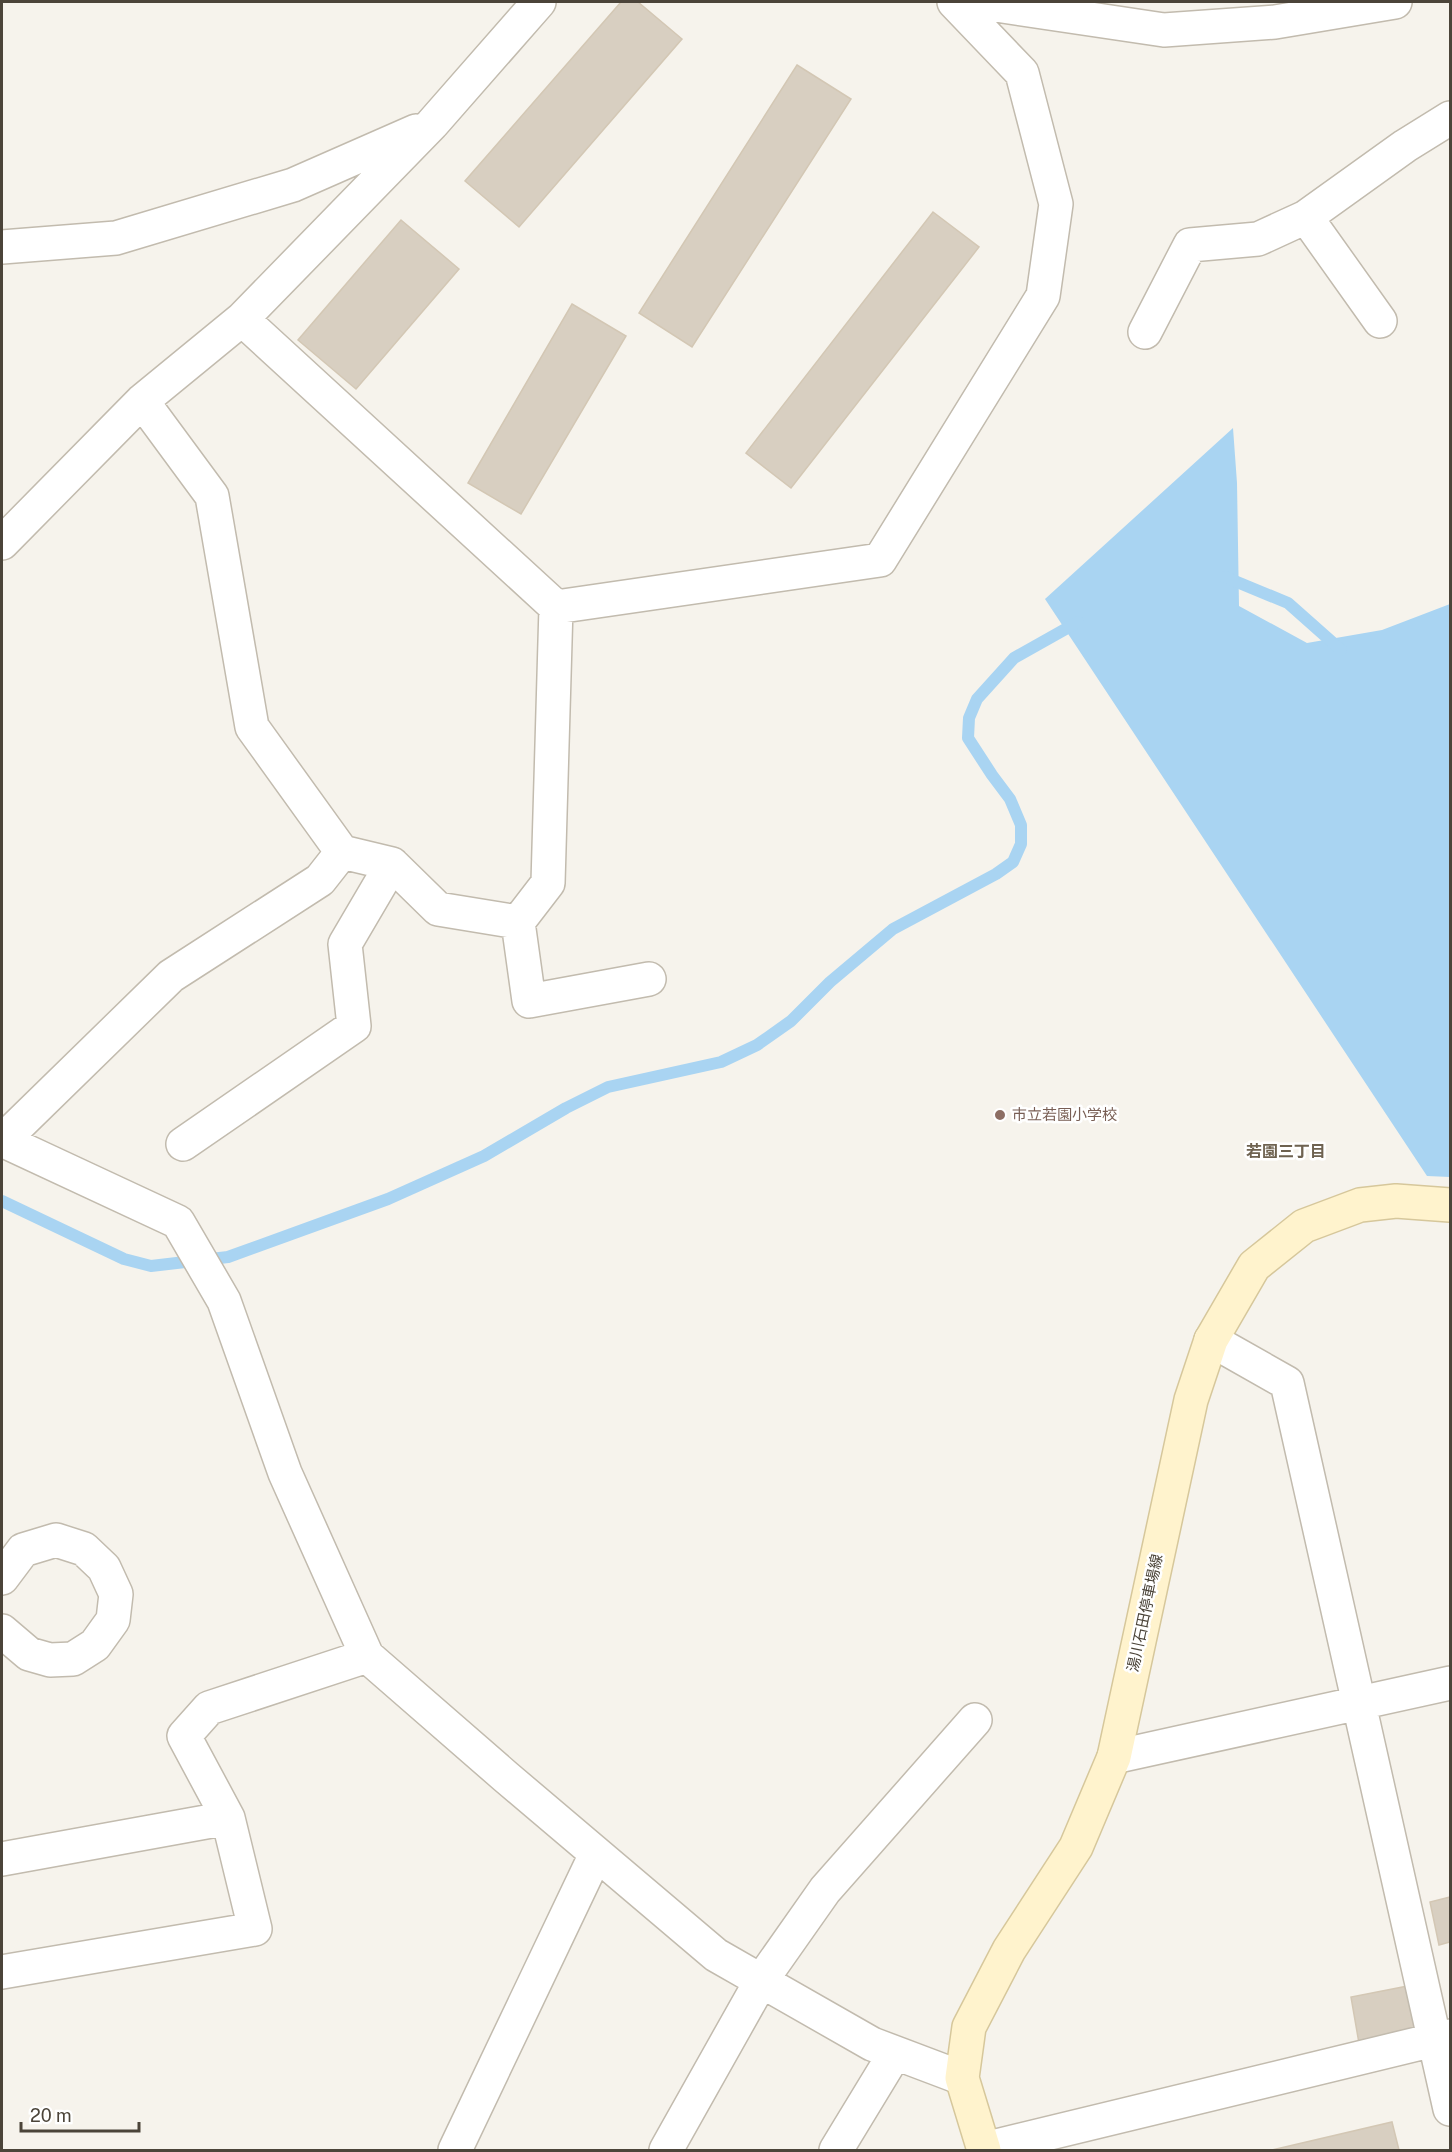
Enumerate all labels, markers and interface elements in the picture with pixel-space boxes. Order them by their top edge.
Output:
place label: 市立若園小学校 [1012,1106,1117,1123]
marker: 市立若園小学校 [993,1108,1007,1122]
district label: 若園三丁目 [1246,1142,1326,1161]
street label: 湯川石田停車場線 [1124,1552,1165,1673]
scale bar [21,2095,140,2133]
text: 20 m [30,2105,72,2126]

